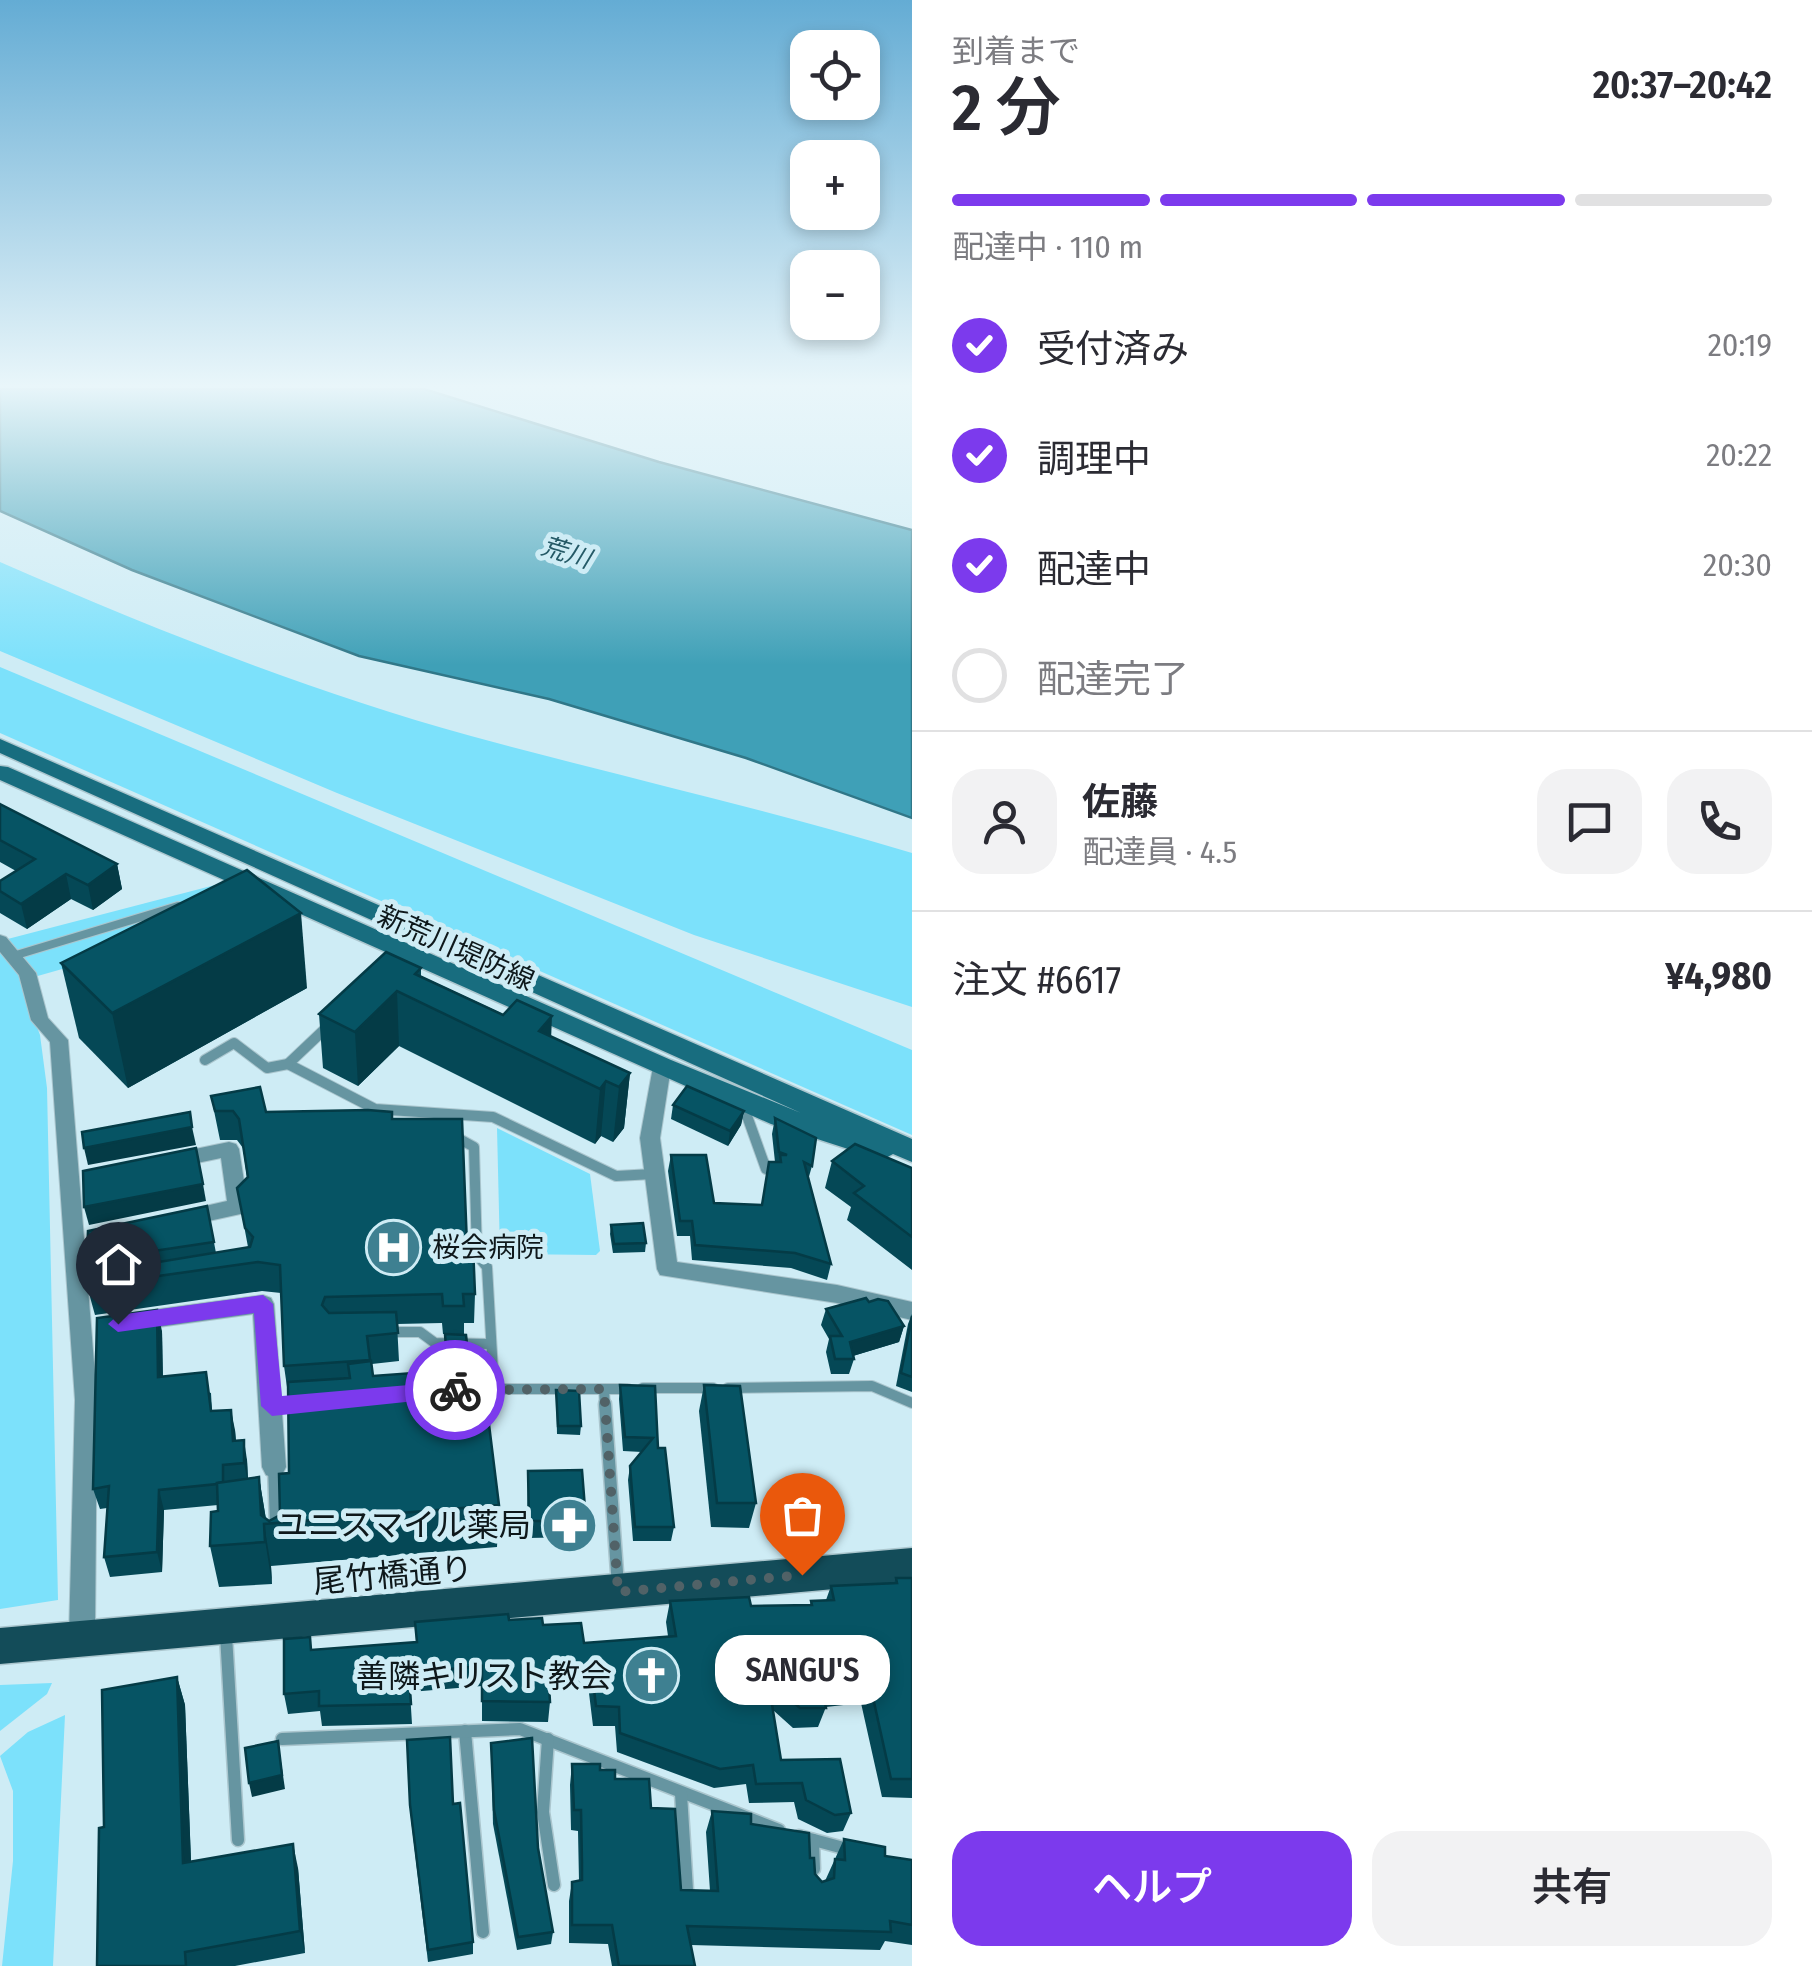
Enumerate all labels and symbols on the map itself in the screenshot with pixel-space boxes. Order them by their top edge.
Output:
water label: 荒川 [538,531,597,576]
street label: 新荒川堤防線 [373,899,539,997]
hospital icon: 桜会病院 [363,1217,423,1277]
pin [76,1222,161,1325]
place label: 桜会病院 [432,1231,544,1264]
courier [405,1340,505,1440]
pin [760,1473,845,1576]
pharmacy icon: ユニスマイル薬局 [540,1495,600,1555]
place label: ユニスマイル薬局 [276,1506,531,1544]
street label: 尾竹橋通り [312,1549,474,1601]
callout: SANGU'S [714,1635,890,1705]
church icon: 善隣キリスト教会 [621,1646,681,1706]
place label: 善隣キリスト教会 [356,1657,612,1695]

